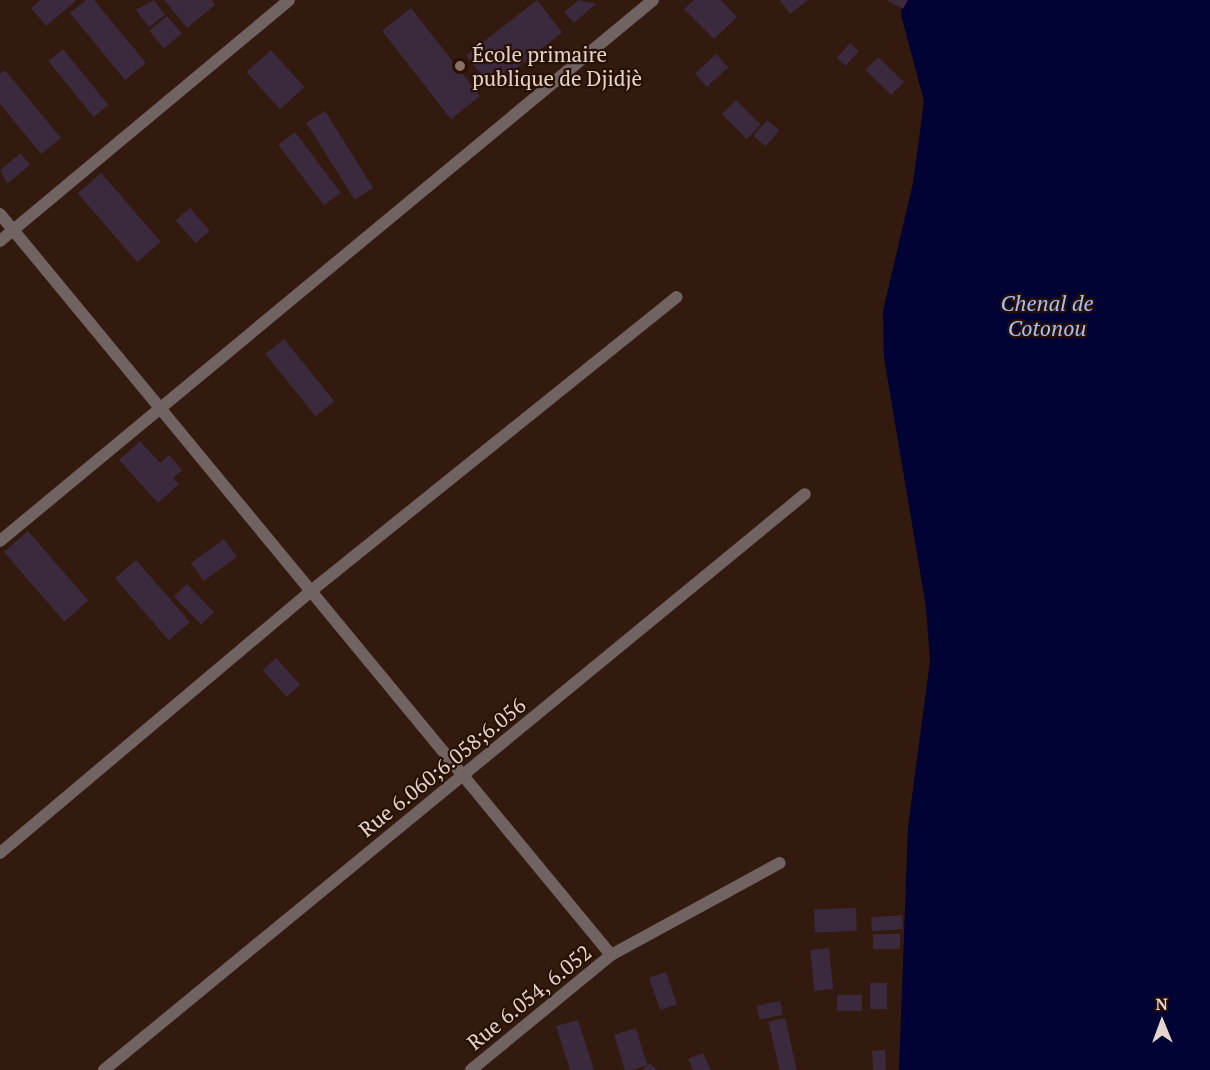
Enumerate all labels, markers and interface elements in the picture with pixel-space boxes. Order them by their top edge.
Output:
place label: École primaire publique de Djidjè [472,41,642,91]
marker: École primaire publique de Djidjè [453,59,467,73]
water label: Chenal de Cotonou [1000,289,1094,340]
street label: Rue 6.060;6.058;6.056 [354,692,530,842]
street label: Rue 6.054, 6.052 [461,939,597,1055]
north arrow [1132,992,1192,1052]
text: N [1155,993,1168,1015]

